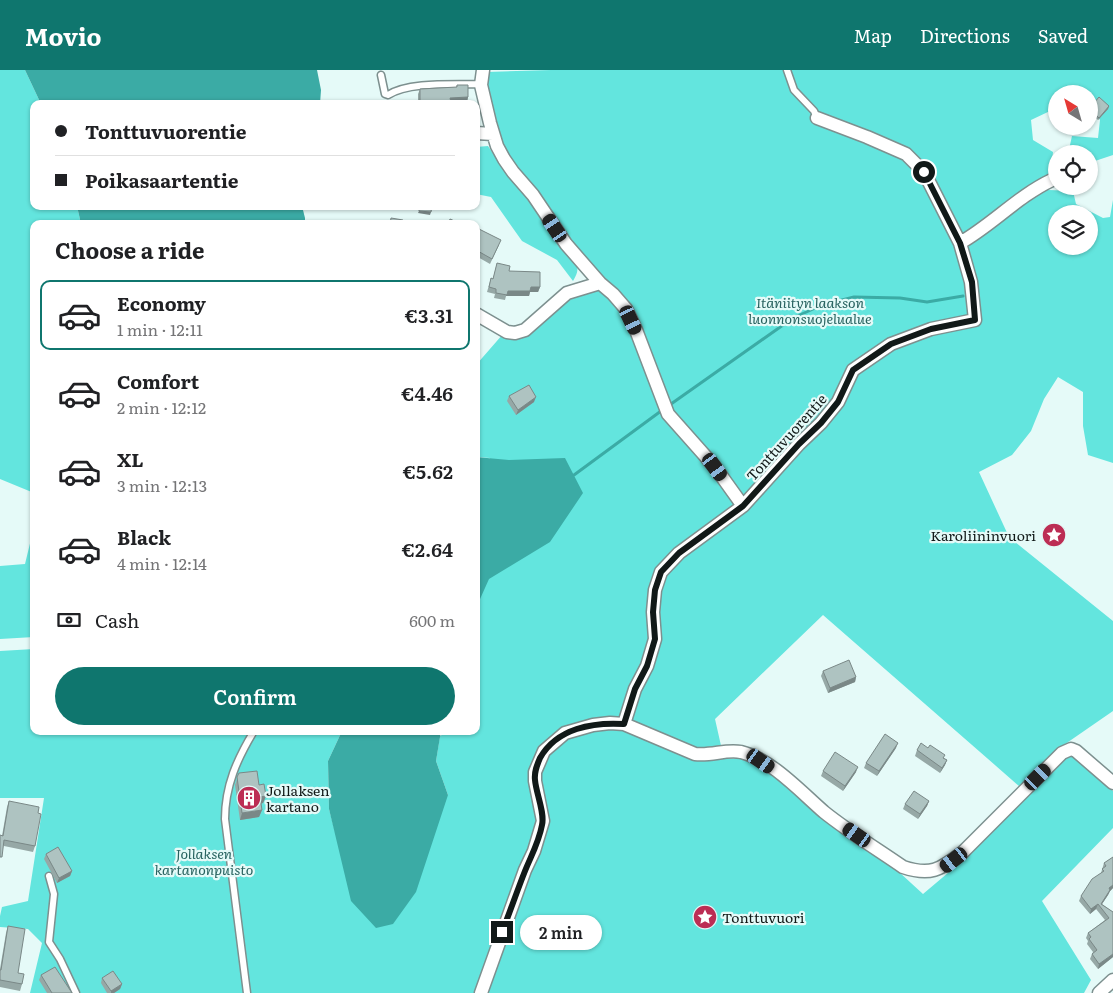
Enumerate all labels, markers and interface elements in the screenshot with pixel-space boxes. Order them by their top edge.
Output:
text: Movio [25,18,102,53]
text: Map [854,22,892,49]
text: Directions [920,22,1010,49]
text: Saved [1038,22,1088,49]
north arrow [1048,85,1098,135]
map controls [1048,85,1098,255]
text: Tonttuvuorentie [85,117,247,145]
button: locate [1048,145,1098,195]
route start [913,161,935,183]
text: Poikasaartentie [85,166,239,194]
button: layers [1048,205,1098,255]
car [540,211,569,245]
text: Choose a ride [55,233,204,266]
text: Economy [117,289,206,317]
park label: Itäniityn laakson luonnonsuojelualue [748,292,872,328]
icon: car [57,293,102,338]
text: €3.31 [405,301,453,329]
car [617,303,644,337]
text: 1 min · 12:11 [117,317,203,341]
text: Comfort [117,367,199,395]
icon: car [57,371,102,416]
text: €4.46 [401,379,453,407]
street label: Tonttuvuorentie [741,389,831,485]
text: 2 min · 12:12 [117,395,206,419]
text: XL [117,445,144,473]
icon: car [57,449,102,494]
car [700,450,729,484]
text: €5.62 [403,457,453,485]
text: 3 min · 12:13 [117,473,207,497]
place icon: Karoliininvuori [1041,522,1067,548]
text: Black [117,523,171,551]
place label: Karoliininvuori [931,525,1036,545]
icon: car [57,527,102,572]
text: €2.64 [402,535,453,563]
text: 4 min · 12:14 [117,551,207,575]
icon: cash [55,606,83,634]
text: Cash [95,606,139,634]
text: 600 m [409,608,455,632]
button: Confirm [55,667,455,725]
car [744,746,777,776]
car [1022,761,1053,793]
place label: Jollaksen kartano [266,780,329,816]
building icon: Jollaksen kartano [236,785,262,811]
car [840,820,873,850]
park label: Jollaksen kartanonpuisto [155,843,253,879]
car [937,845,970,875]
place icon: Tonttuvuori [692,904,718,930]
place label: Tonttuvuori [722,907,805,927]
callout: 2 min [520,914,602,950]
text: 2 min [539,920,583,944]
route end [491,921,513,943]

